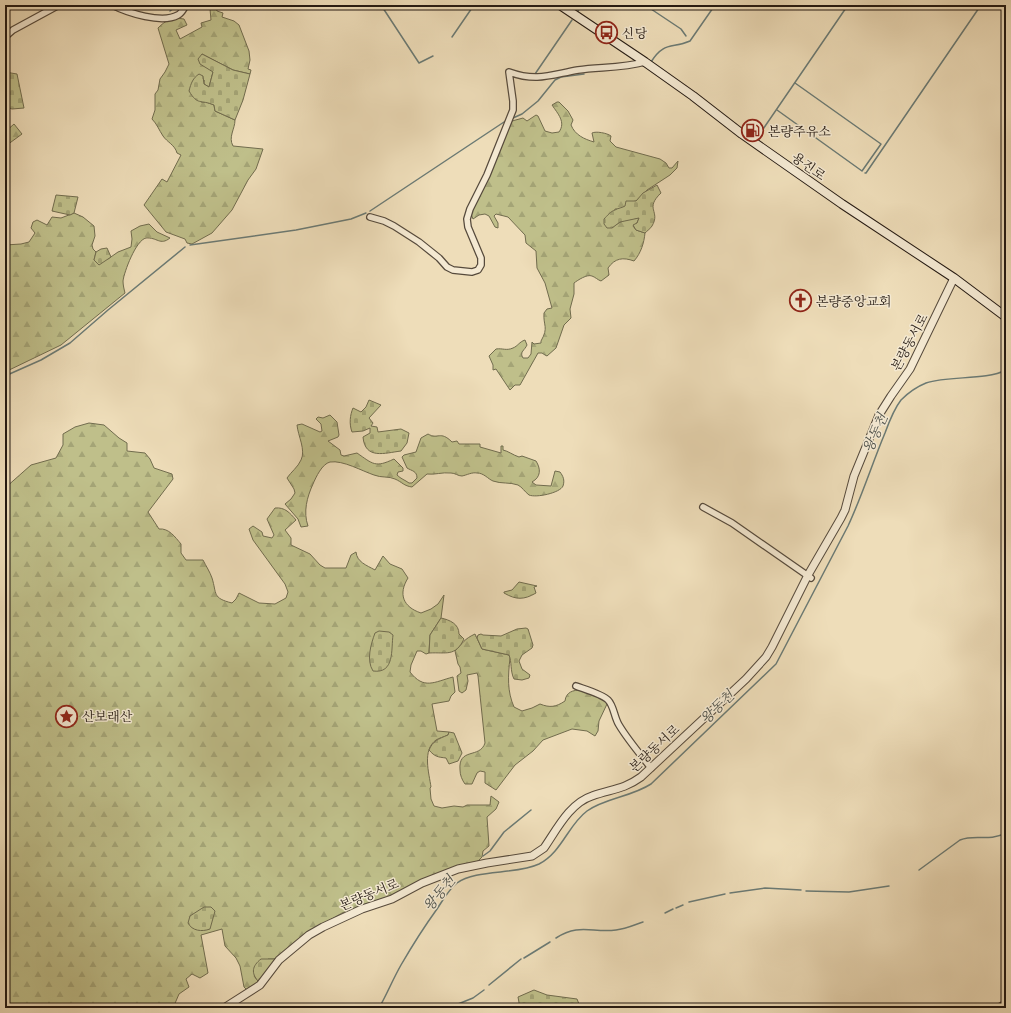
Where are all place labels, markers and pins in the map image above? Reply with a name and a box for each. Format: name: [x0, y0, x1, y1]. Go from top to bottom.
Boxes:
bus stop icon: 신당: [593, 20, 619, 46]
place label: 신당: [622, 25, 648, 41]
fuel station icon: 본량주유소: [740, 118, 766, 144]
place label: 본량주유소: [768, 123, 831, 139]
church icon: 본량중앙교회: [787, 288, 813, 314]
place label: 본량중앙교회: [816, 293, 891, 309]
place icon: 산보래산: [54, 703, 80, 729]
place label: 산보래산: [82, 708, 133, 724]

